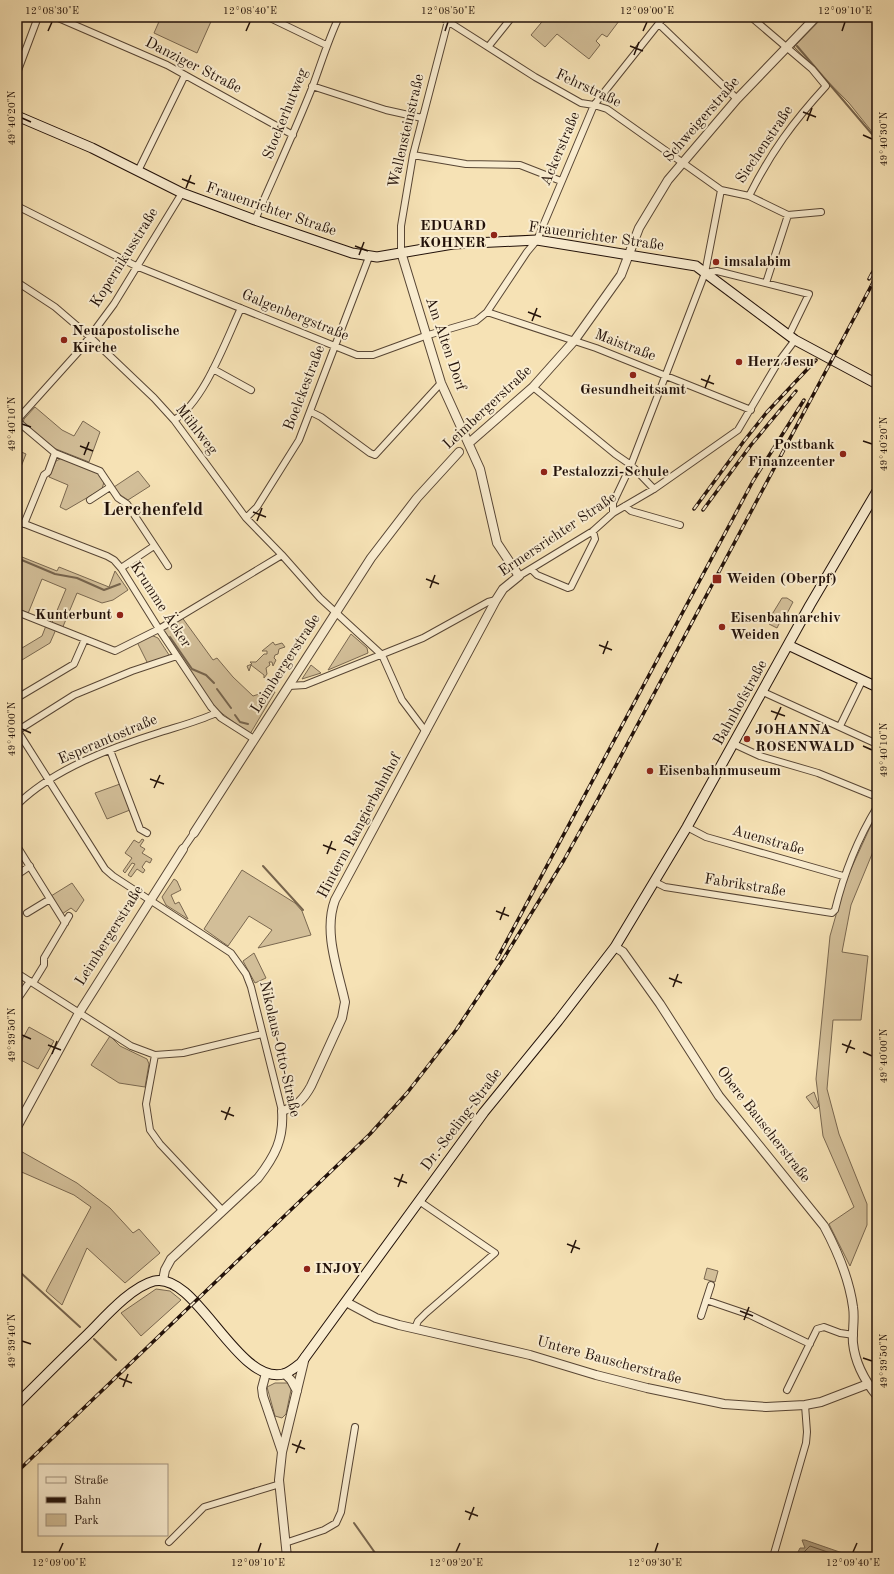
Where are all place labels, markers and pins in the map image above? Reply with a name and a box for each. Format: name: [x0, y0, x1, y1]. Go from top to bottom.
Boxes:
place label: EDUARD KOHNER: [419, 219, 486, 251]
marker: EDUARD KOHNER: [489, 230, 499, 240]
place label: imsalabim: [724, 255, 791, 270]
marker: imsalabim: [711, 257, 721, 267]
place label: Neuapostolische Kirche: [72, 324, 180, 356]
marker: Neuapostolische Kirche: [59, 335, 69, 345]
place label: Herz Jesu: [747, 355, 814, 370]
marker: Herz Jesu: [734, 357, 744, 367]
marker: Gesundheitsamt: [628, 370, 638, 380]
place label: Gesundheitsamt: [580, 383, 686, 398]
place label: Postbank Finanzcenter: [748, 438, 836, 470]
marker: Postbank Finanzcenter: [838, 449, 848, 459]
place label: Pestalozzi-Schule: [552, 465, 669, 480]
marker: Pestalozzi-Schule: [539, 467, 549, 477]
place label: Weiden (Oberpf): [726, 572, 837, 587]
marker: Weiden (Oberpf): [711, 573, 723, 585]
place label: Kunterbunt: [35, 608, 113, 623]
marker: Kunterbunt: [115, 610, 125, 620]
place label: Eisenbahnarchiv Weiden: [730, 611, 841, 643]
marker: Eisenbahnarchiv Weiden: [717, 622, 727, 632]
place label: JOHANNA ROSENWALD: [755, 723, 855, 755]
marker: JOHANNA ROSENWALD: [742, 734, 752, 744]
place label: Eisenbahnmuseum: [658, 764, 781, 779]
marker: Eisenbahnmuseum: [645, 766, 655, 776]
place label: INJOY: [315, 1262, 362, 1277]
marker: INJOY: [302, 1264, 312, 1274]

